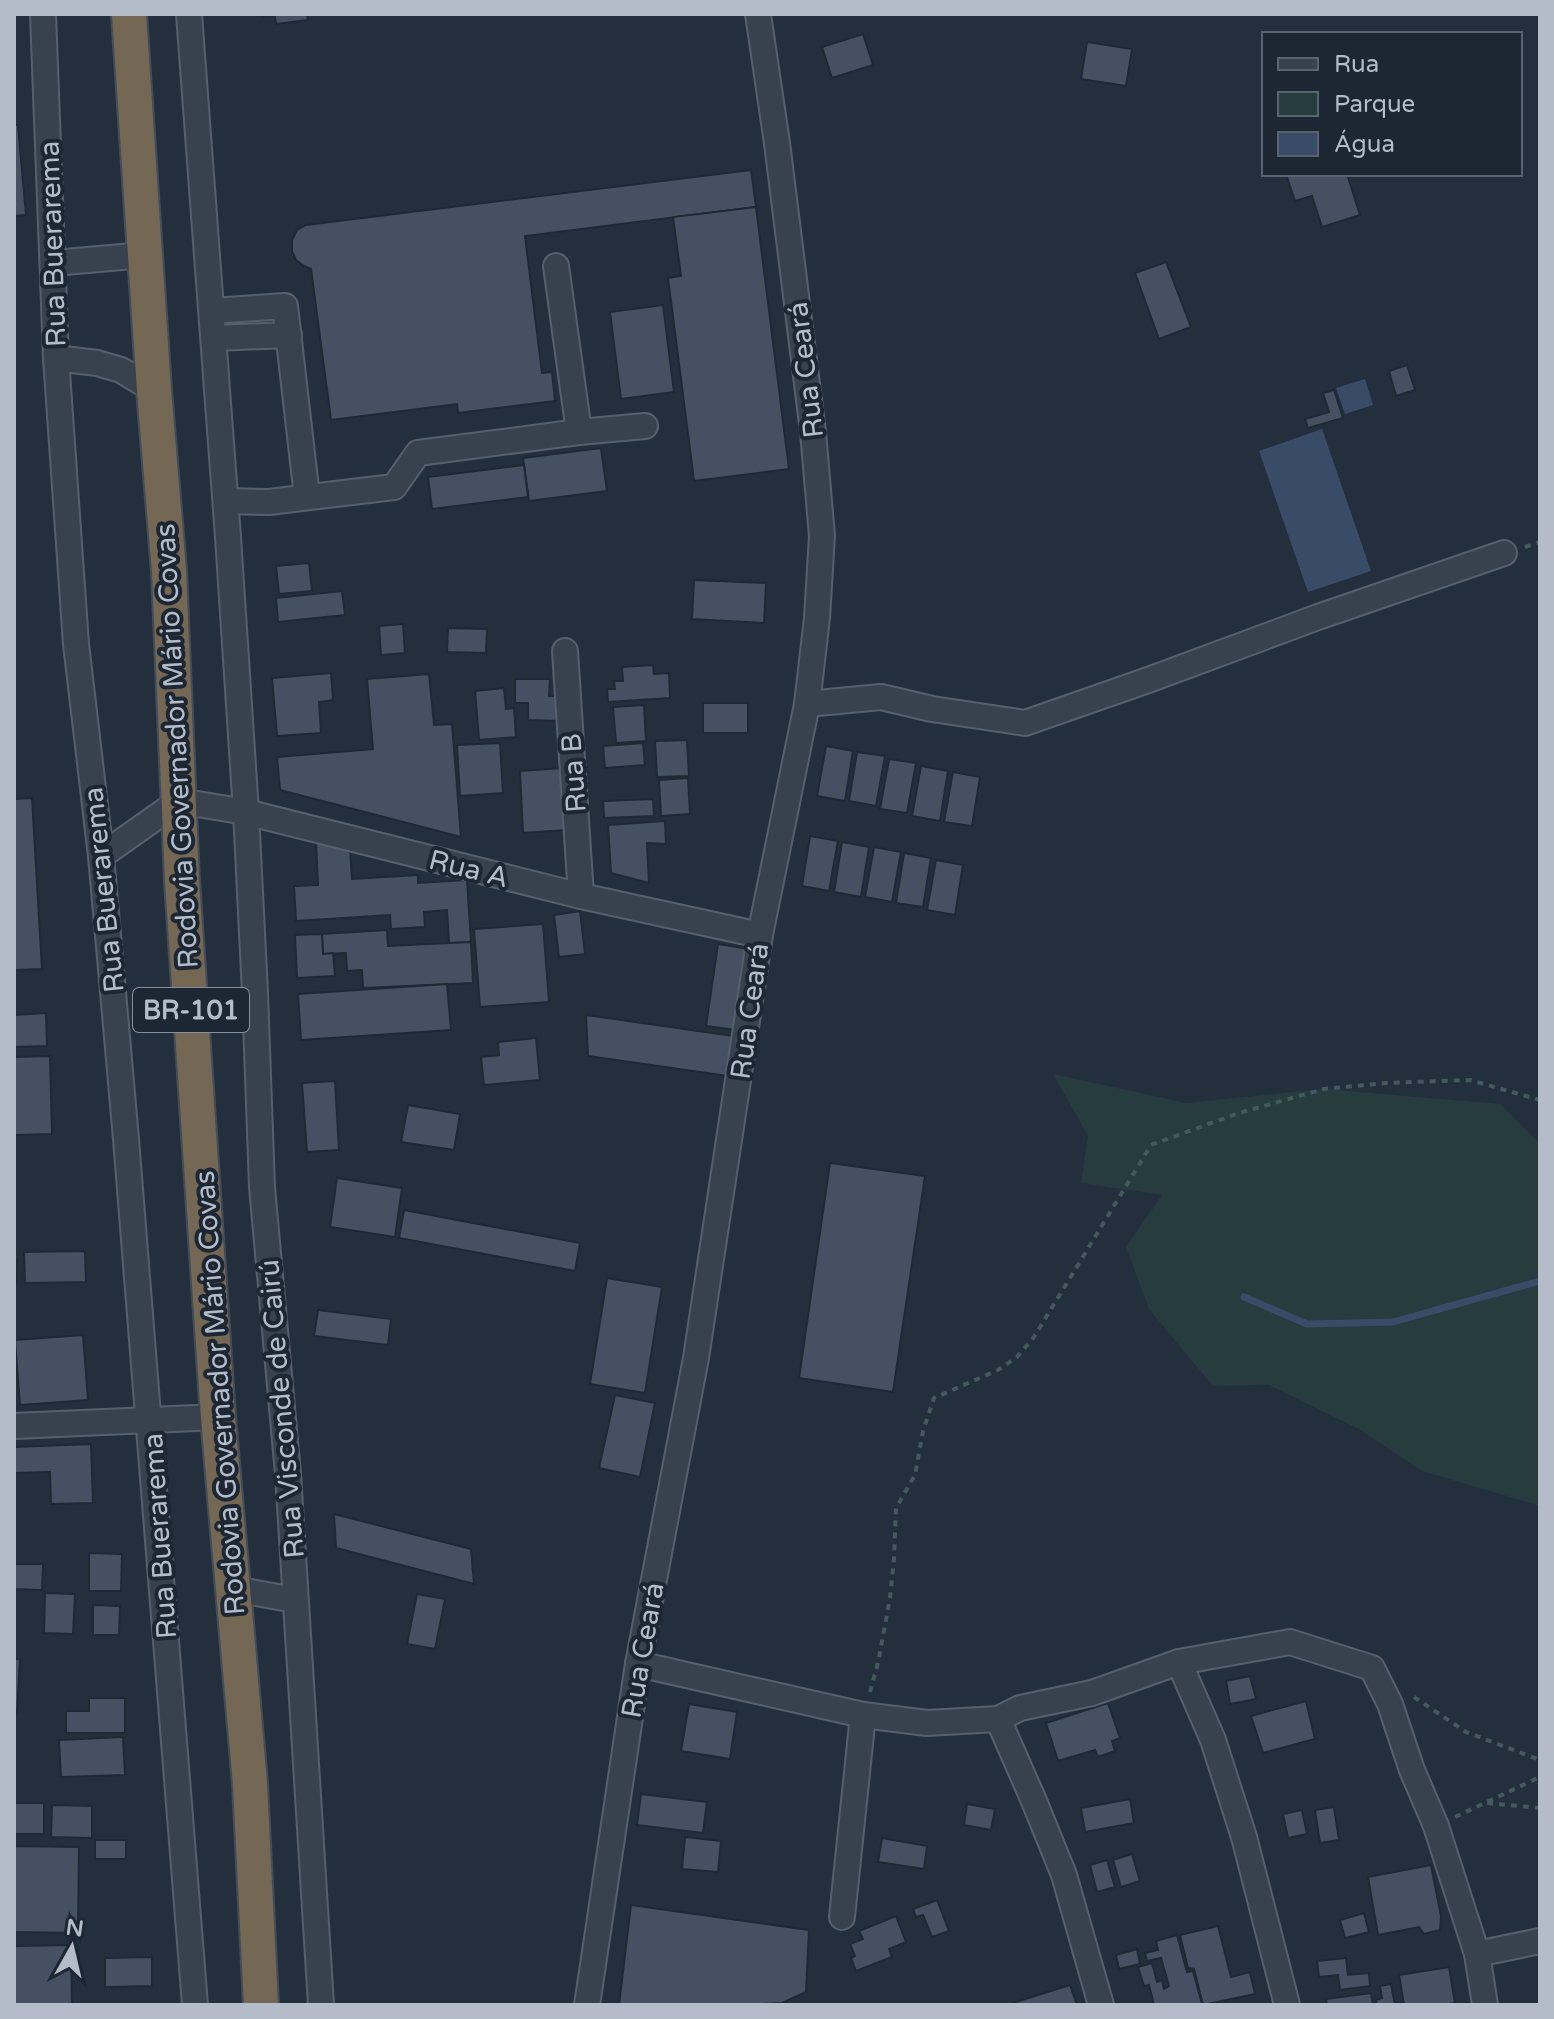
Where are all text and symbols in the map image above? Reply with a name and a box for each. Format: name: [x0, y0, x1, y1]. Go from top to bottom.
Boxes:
legend: [1262, 32, 1522, 176]
text: Rua: [1334, 50, 1379, 79]
text: Parque: [1334, 90, 1415, 119]
text: Água: [1334, 129, 1395, 159]
street label: Rua Buerarema: [32, 140, 74, 348]
street label: Rua Ceará: [781, 300, 831, 440]
street label: Rodovia Governador Mário Covas: [148, 523, 206, 969]
street label: Rua B: [554, 732, 594, 814]
street label: Rua Buerarema: [76, 786, 132, 994]
street label: Rua A: [425, 843, 512, 895]
street label: Rua Ceará: [724, 941, 776, 1081]
road number: BR-101: [133, 988, 249, 1032]
street label: Rodovia Governador Mário Covas: [188, 1170, 252, 1616]
street label: Rua Visconde de Cairú: [252, 1258, 312, 1560]
street label: Rua Buerarema: [136, 1432, 184, 1640]
street label: Rua Ceará: [614, 1580, 672, 1721]
north arrow: [32, 1907, 112, 1987]
text: N: [64, 1914, 85, 1942]

